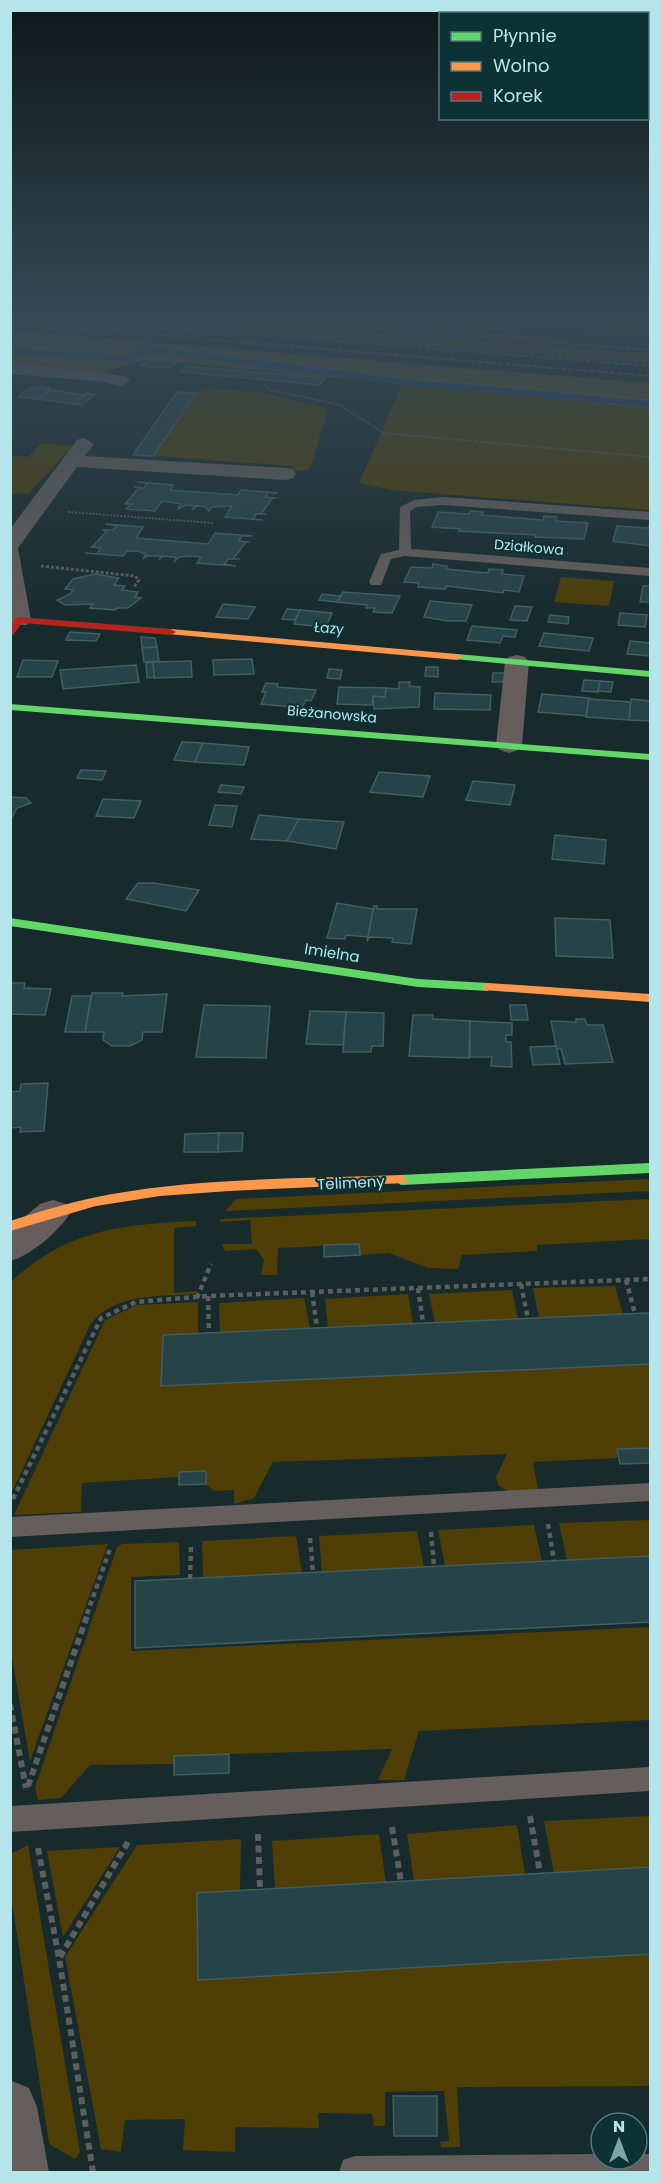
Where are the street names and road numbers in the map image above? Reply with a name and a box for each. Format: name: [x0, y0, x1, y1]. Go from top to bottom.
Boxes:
street label: Działkowa: [493, 534, 565, 560]
street label: Łazy: [313, 617, 345, 639]
street label: Bieżanowska: [286, 700, 378, 728]
street label: Imielna: [303, 938, 361, 967]
street label: Telimeny: [317, 1170, 386, 1195]

